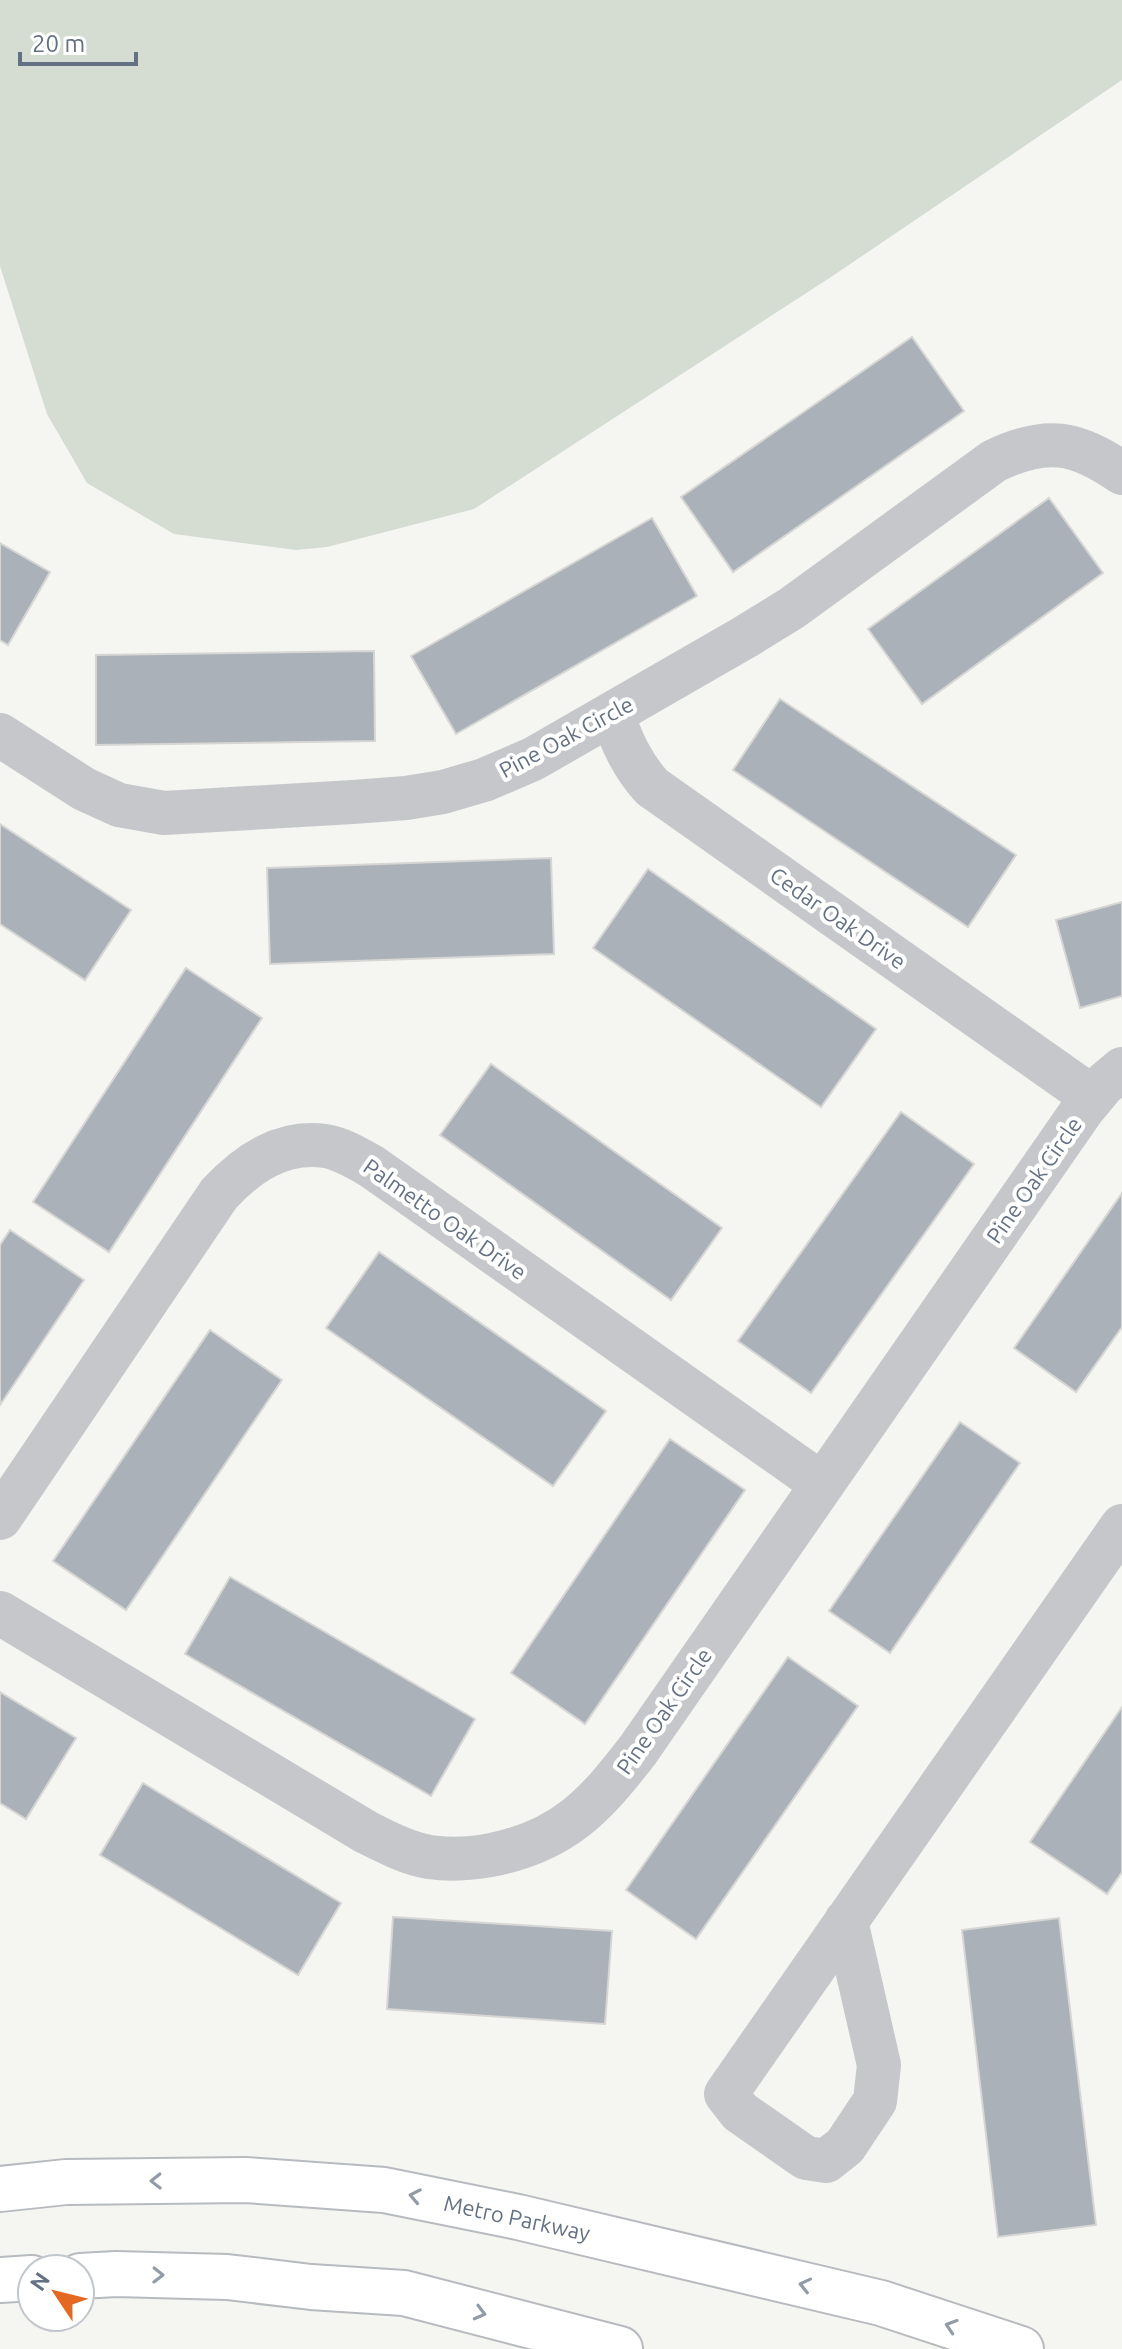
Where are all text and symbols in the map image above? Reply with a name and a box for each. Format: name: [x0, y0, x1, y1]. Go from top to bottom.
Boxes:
scale bar: [20, 16, 136, 66]
text: 20 m: [32, 30, 85, 57]
street label: Pine Oak Circle: [495, 691, 637, 782]
street label: Cedar Oak Drive: [766, 862, 911, 974]
street label: Pine Oak Circle: [981, 1112, 1086, 1248]
street label: Palmetto Oak Drive: [359, 1153, 531, 1284]
street label: Pine Oak Circle: [611, 1643, 716, 1779]
one-way arrow: [149, 2172, 162, 2189]
one-way arrow: [409, 2188, 422, 2205]
street label: Metro Parkway: [442, 2190, 593, 2245]
north arrow: [16, 2253, 96, 2333]
one-way arrow: [152, 2266, 165, 2284]
text: N: [24, 2267, 54, 2295]
one-way arrow: [798, 2278, 812, 2295]
one-way arrow: [473, 2303, 486, 2320]
one-way arrow: [945, 2320, 959, 2336]

